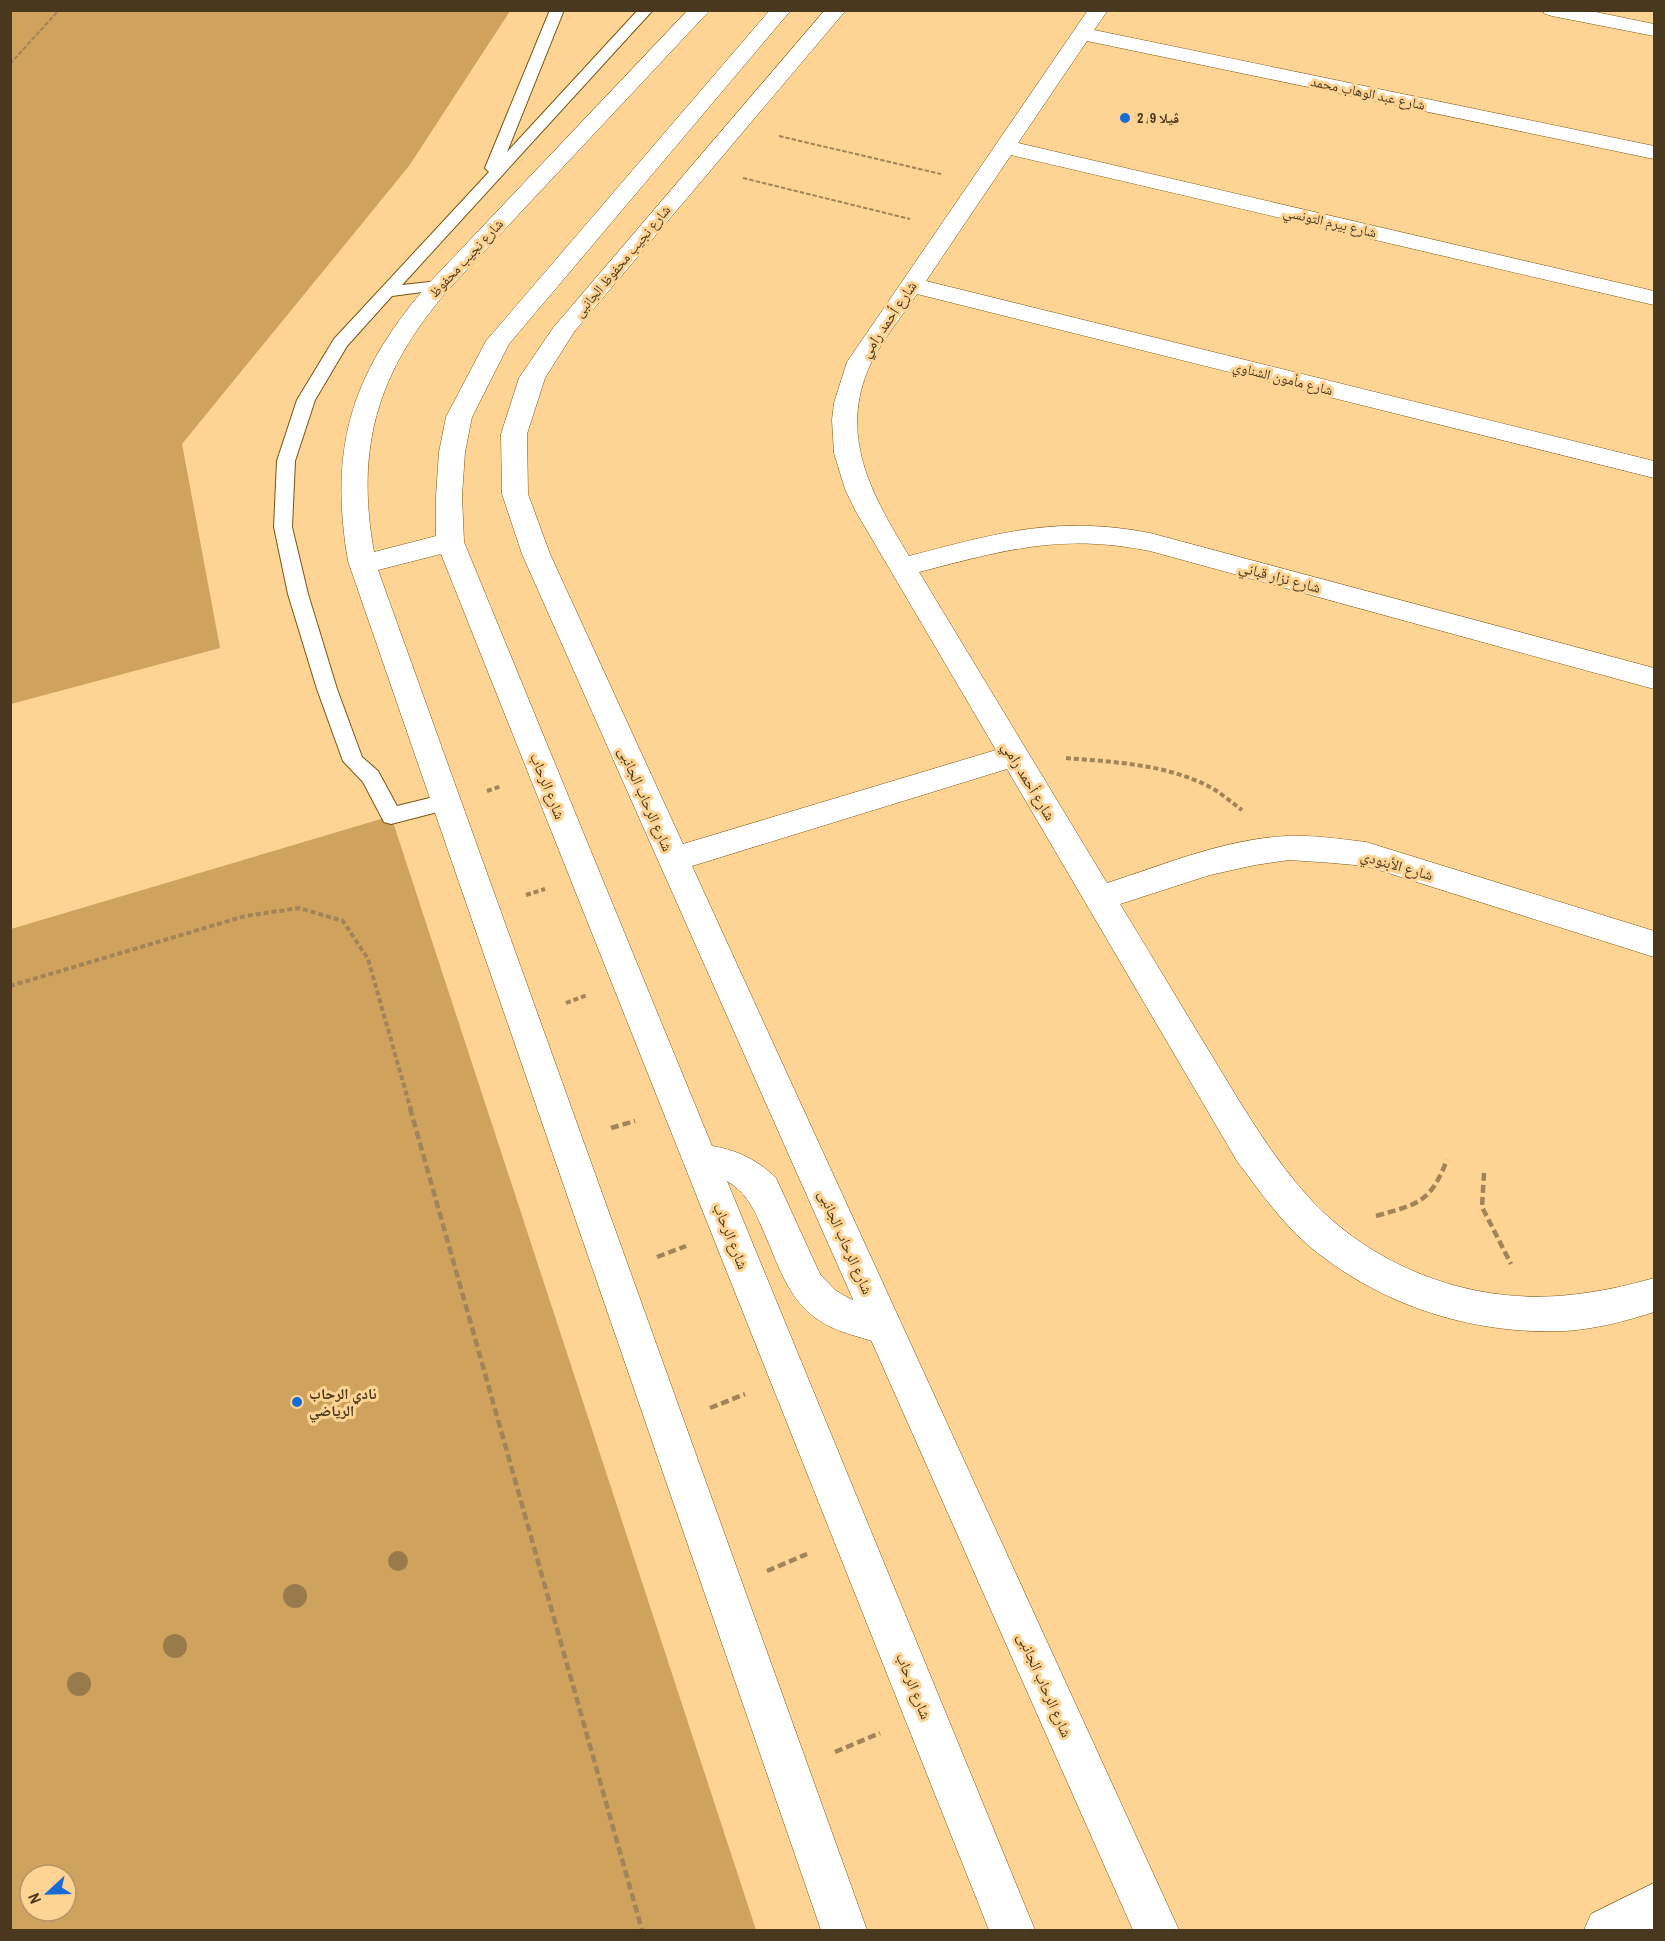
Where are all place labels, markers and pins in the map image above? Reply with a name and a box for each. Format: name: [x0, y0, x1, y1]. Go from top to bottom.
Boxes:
place label: ڤيلا 9/ 2: [1137, 109, 1179, 127]
marker: ڤيلا 9/ 2: [1118, 111, 1132, 125]
place label: نادي الرحاب الرياضي: [309, 1383, 377, 1422]
marker: نادي الرحاب الرياضي: [290, 1395, 304, 1409]

